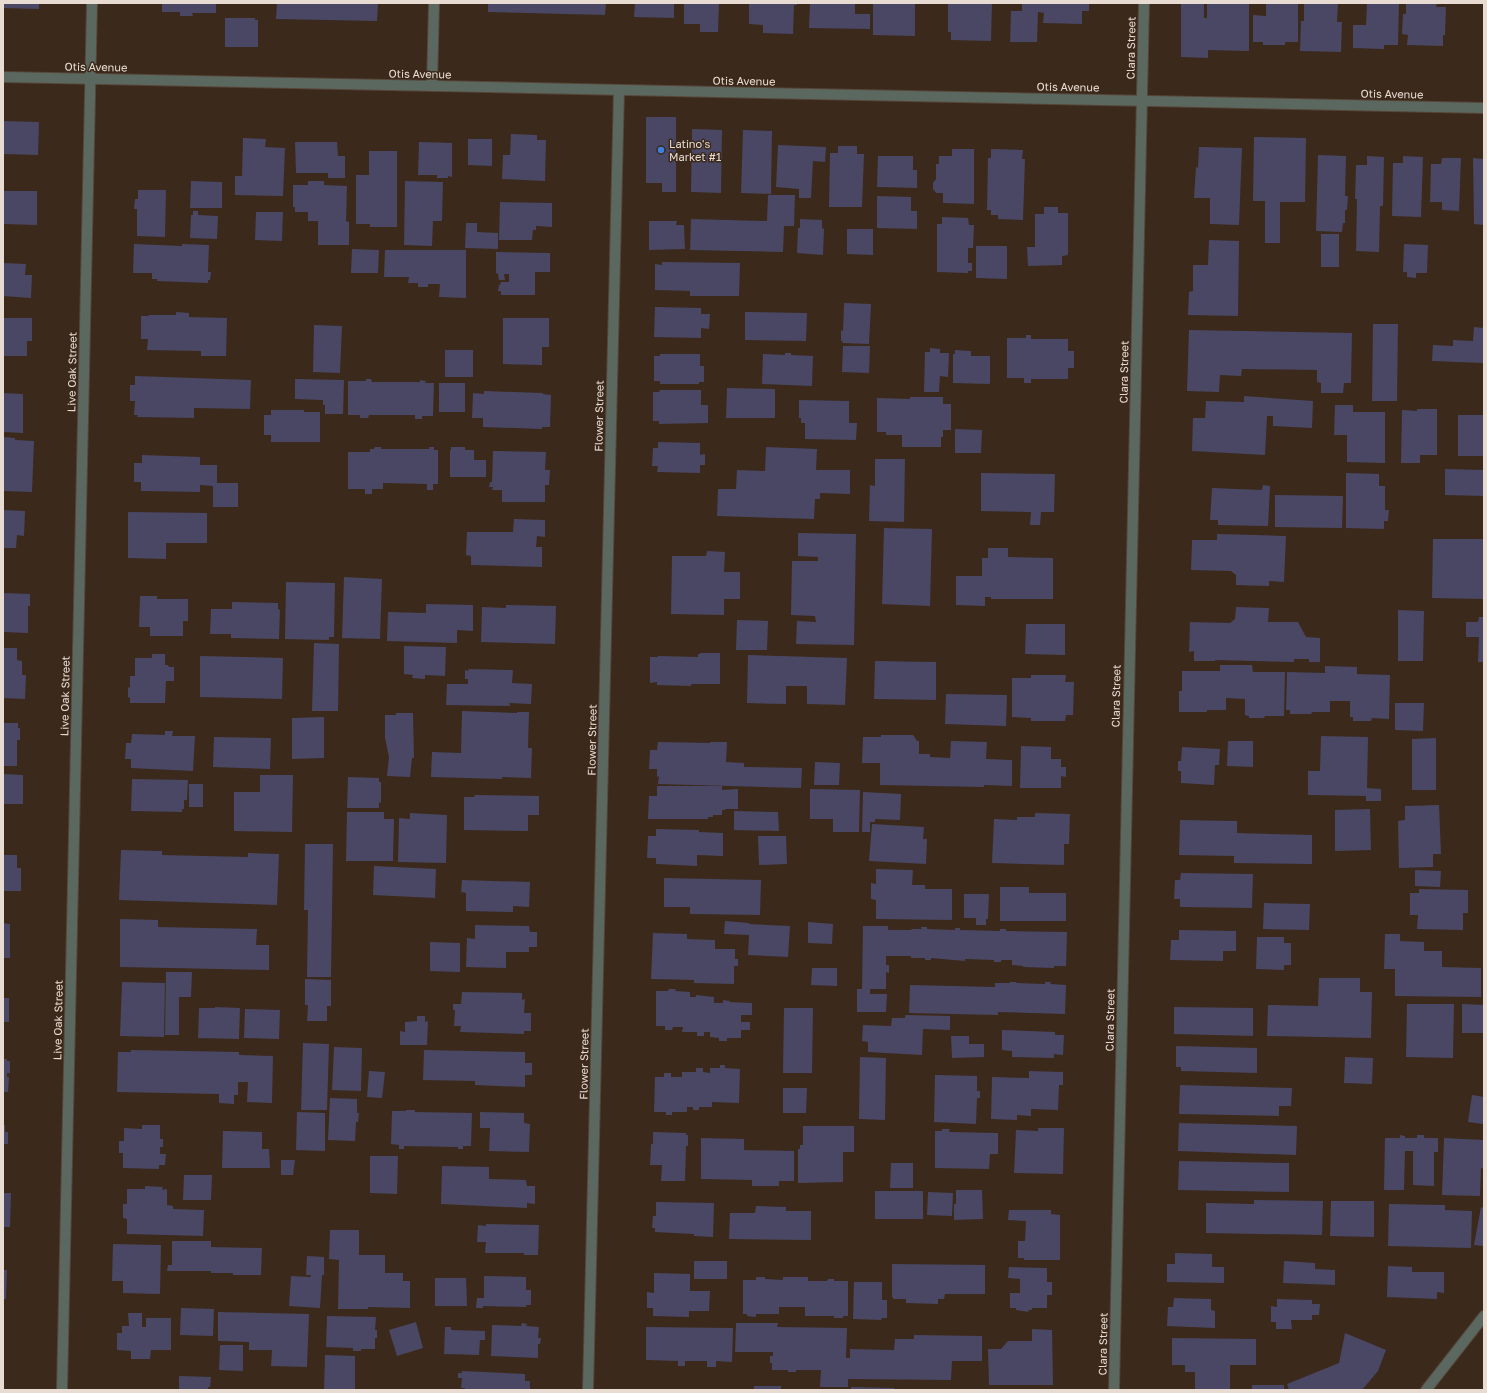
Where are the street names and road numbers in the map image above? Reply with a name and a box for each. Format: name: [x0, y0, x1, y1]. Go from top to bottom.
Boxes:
street label: Clara Street: [1123, 16, 1138, 80]
street label: Otis Avenue: [64, 59, 128, 74]
street label: Otis Avenue: [388, 66, 452, 81]
street label: Otis Avenue: [712, 73, 776, 88]
street label: Otis Avenue: [1036, 79, 1100, 94]
street label: Otis Avenue: [1360, 86, 1424, 101]
street label: Live Oak Street: [64, 332, 79, 412]
street label: Clara Street: [1116, 340, 1131, 404]
street label: Flower Street: [591, 380, 606, 452]
street label: Live Oak Street: [57, 656, 72, 736]
street label: Clara Street: [1108, 664, 1123, 728]
street label: Flower Street: [584, 704, 599, 776]
street label: Live Oak Street: [50, 980, 65, 1060]
street label: Clara Street: [1102, 988, 1117, 1052]
street label: Flower Street: [576, 1028, 591, 1100]
street label: Clara Street: [1095, 1312, 1110, 1376]

